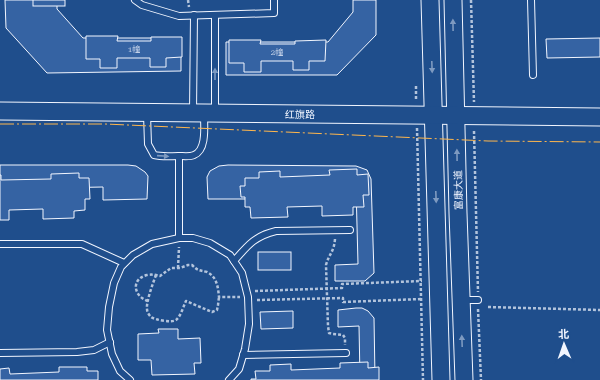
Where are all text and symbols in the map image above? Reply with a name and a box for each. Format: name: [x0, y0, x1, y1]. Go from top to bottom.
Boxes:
one-way arrow: [450, 19, 457, 31]
house number: 1幢: [128, 44, 140, 54]
house number: 2幢: [271, 47, 283, 57]
one-way arrow: [429, 61, 435, 74]
one-way arrow: [212, 67, 218, 80]
street label: 红旗路: [285, 109, 315, 120]
one-way arrow: [454, 148, 460, 161]
one-way arrow: [157, 152, 169, 159]
street label: 富康大道: [453, 170, 464, 210]
one-way arrow: [432, 191, 439, 203]
north arrow: [544, 324, 584, 364]
text: 北: [558, 328, 569, 341]
one-way arrow: [459, 335, 466, 347]

